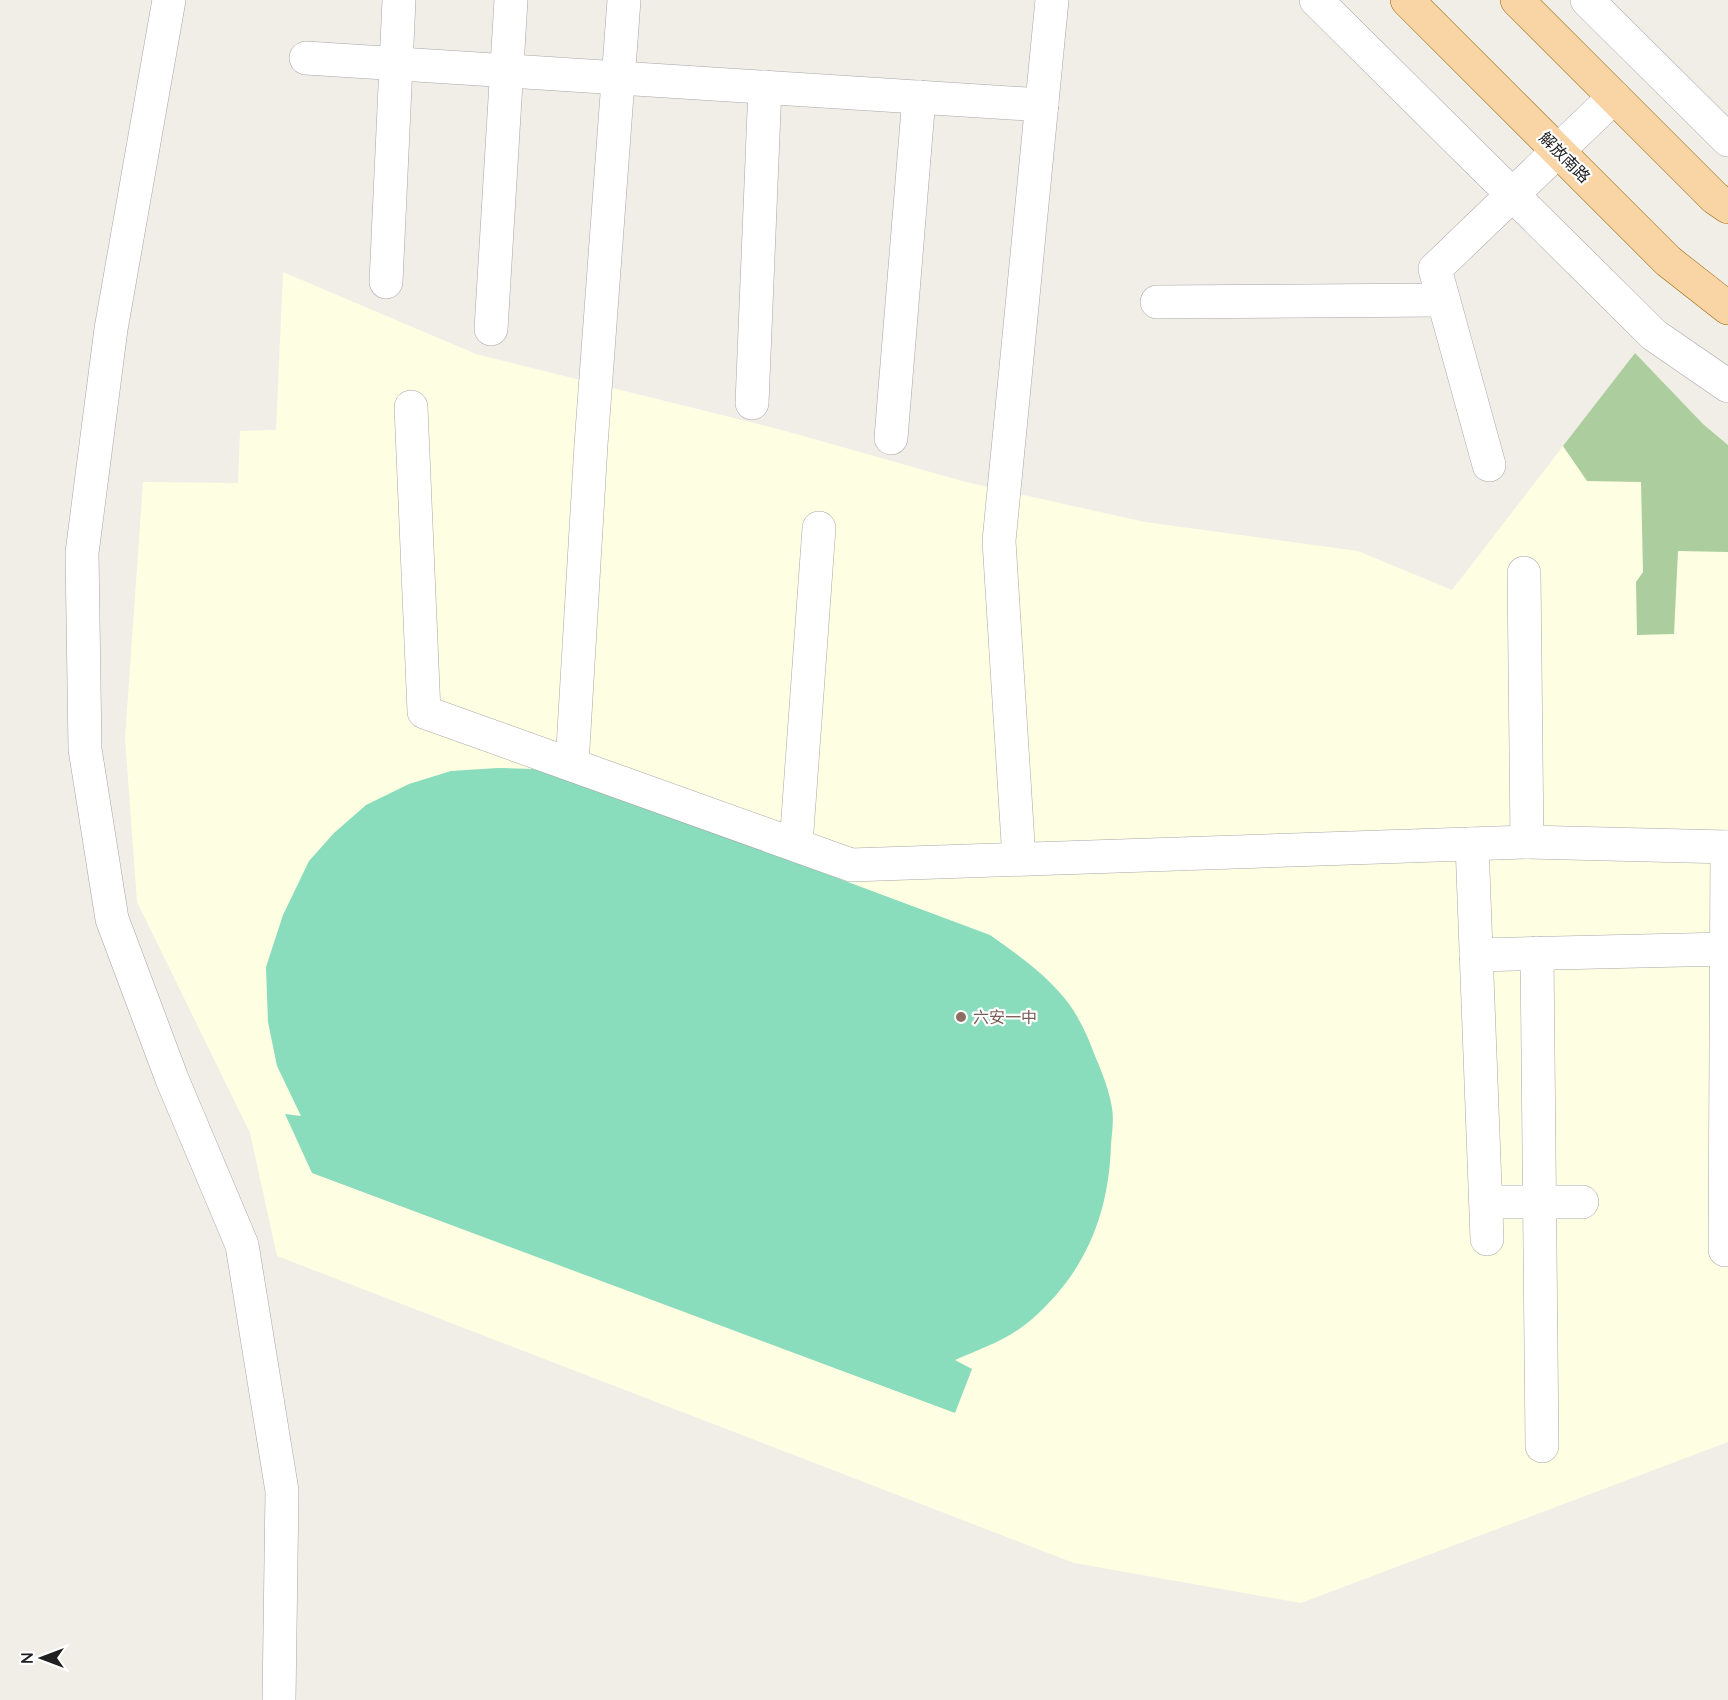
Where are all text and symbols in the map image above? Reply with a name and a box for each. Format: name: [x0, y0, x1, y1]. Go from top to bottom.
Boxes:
street label: 解放南路: [1535, 127, 1595, 187]
place label: 六安一中: [973, 1007, 1037, 1027]
marker: 六安一中: [954, 1010, 968, 1024]
north arrow: [12, 1628, 72, 1688]
text: N: [17, 1652, 37, 1664]

